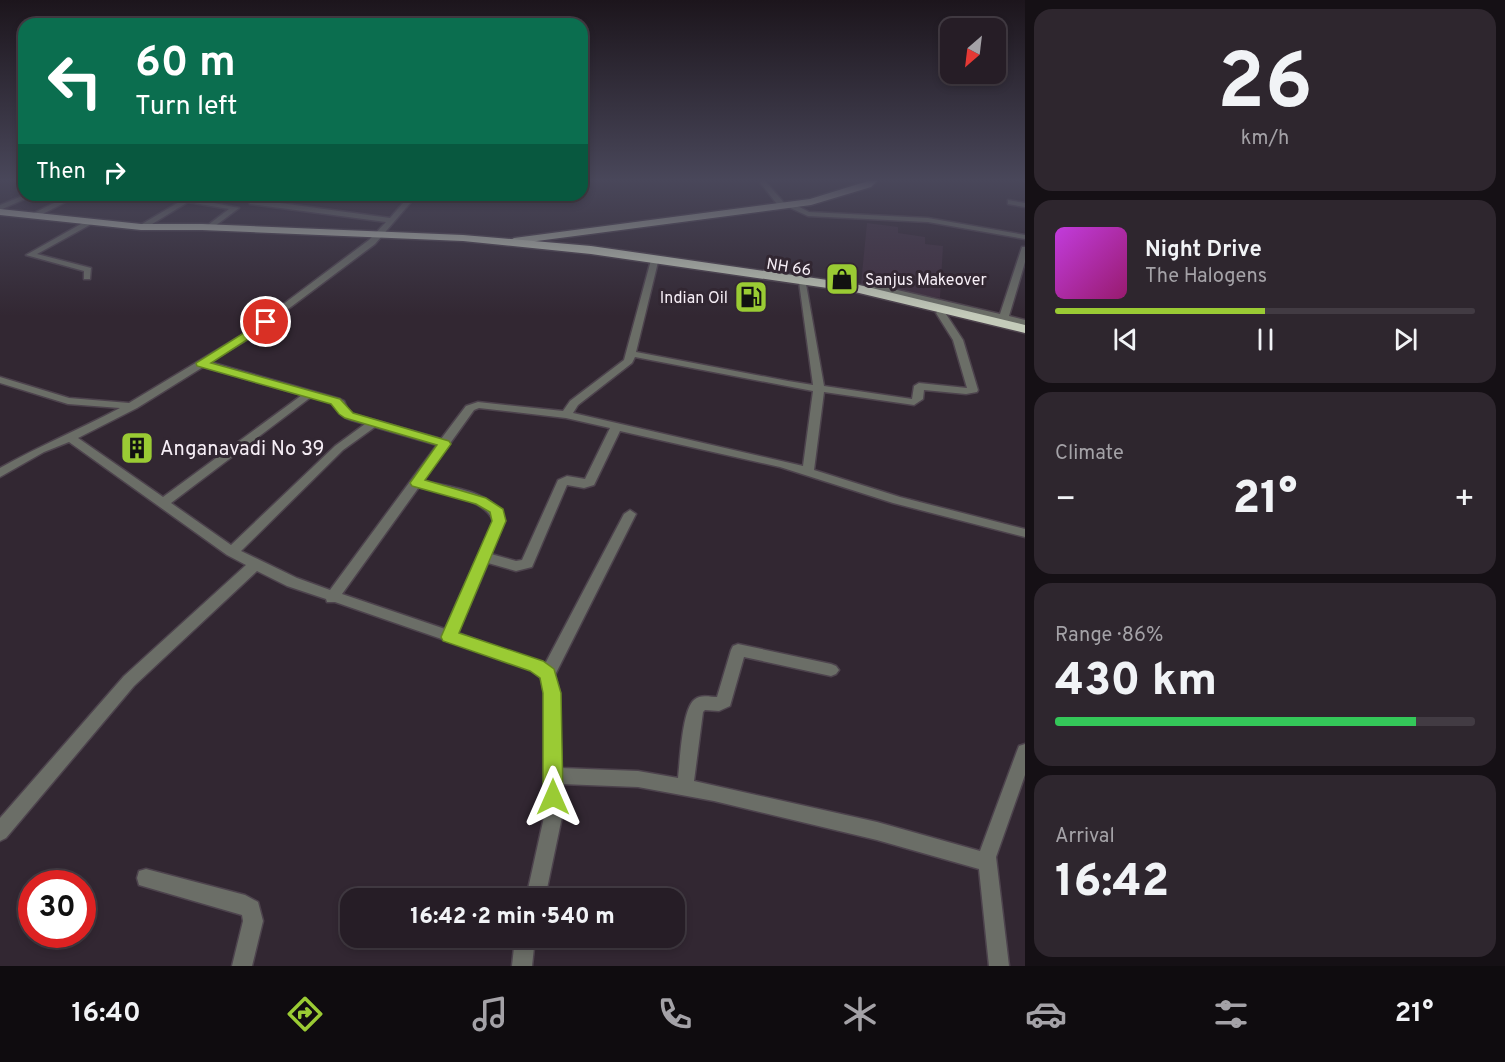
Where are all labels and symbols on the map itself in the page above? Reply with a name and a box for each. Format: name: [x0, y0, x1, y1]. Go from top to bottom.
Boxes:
north arrow: [940, 18, 1006, 84]
street label: NH 66: [765, 255, 813, 281]
shop icon: Sanjus Makeover: [824, 261, 860, 297]
place label: Sanjus Makeover: [865, 271, 987, 291]
fuel station icon: Indian Oil: [733, 279, 769, 315]
place label: Indian Oil: [660, 289, 728, 309]
pin: [240, 296, 291, 347]
building icon: Anganavadi No 39: [119, 430, 155, 466]
place label: Anganavadi No 39: [160, 437, 324, 463]
position arrow: [521, 765, 585, 829]
speed limit sign: 30: [18, 870, 96, 948]

